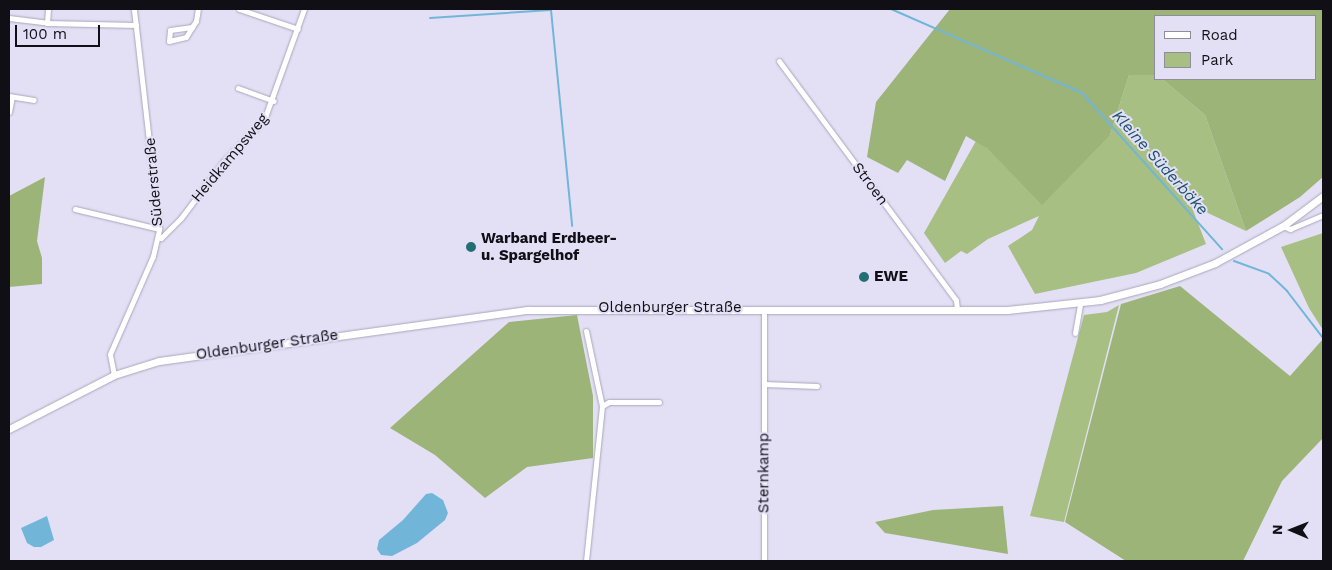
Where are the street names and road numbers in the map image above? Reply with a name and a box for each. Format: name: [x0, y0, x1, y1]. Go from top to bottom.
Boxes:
street label: Heidkampsweg: [188, 110, 272, 206]
street label: Süderstraße: [141, 137, 167, 227]
street label: Stroen: [848, 159, 892, 209]
street label: Oldenburger Straße: [598, 299, 742, 317]
street label: Oldenburger Straße: [195, 326, 339, 364]
street label: Sternkamp: [755, 433, 773, 513]

